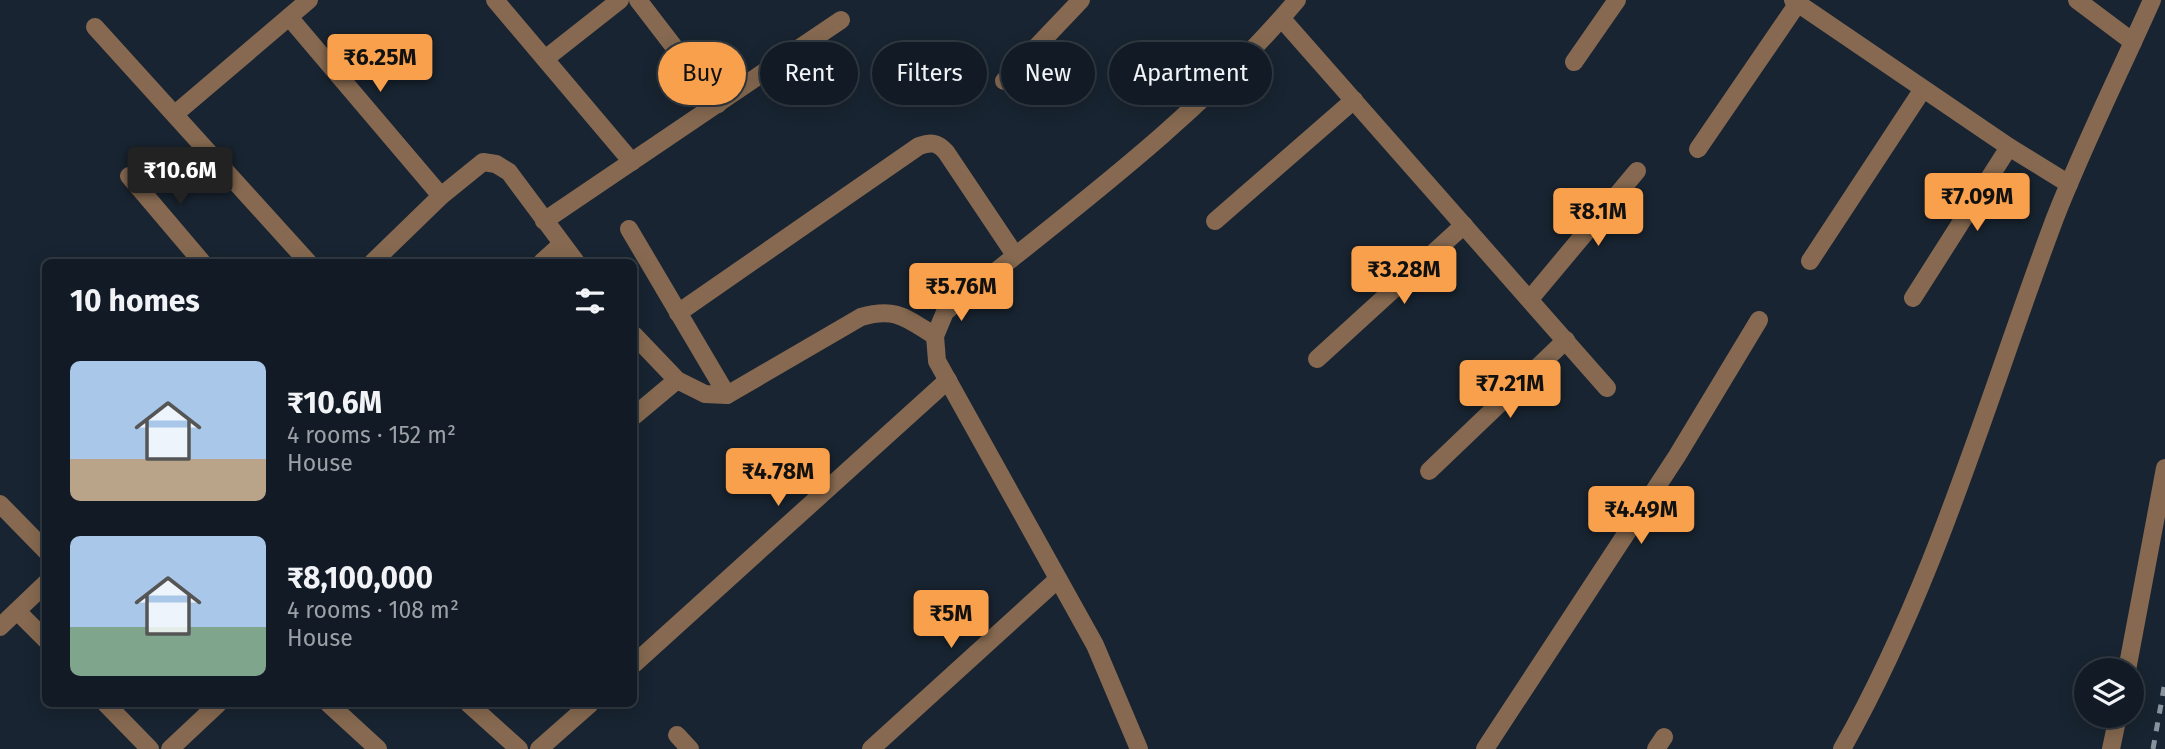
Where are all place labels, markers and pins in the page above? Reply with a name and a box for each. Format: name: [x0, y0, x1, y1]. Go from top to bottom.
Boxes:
pin: ₹6.25M: [323, 34, 437, 94]
pin: ₹10.6M: [123, 148, 237, 207]
pin: ₹7.09M: [1920, 174, 2034, 233]
pin: ₹8.1M: [1549, 188, 1647, 248]
pin: ₹3.28M: [1347, 246, 1461, 306]
pin: ₹5.76M: [904, 264, 1018, 323]
pin: ₹7.21M: [1453, 360, 1567, 420]
pin: ₹4.78M: [721, 448, 835, 508]
pin: ₹4.49M: [1584, 486, 1698, 546]
pin: ₹5M: [917, 590, 985, 650]

